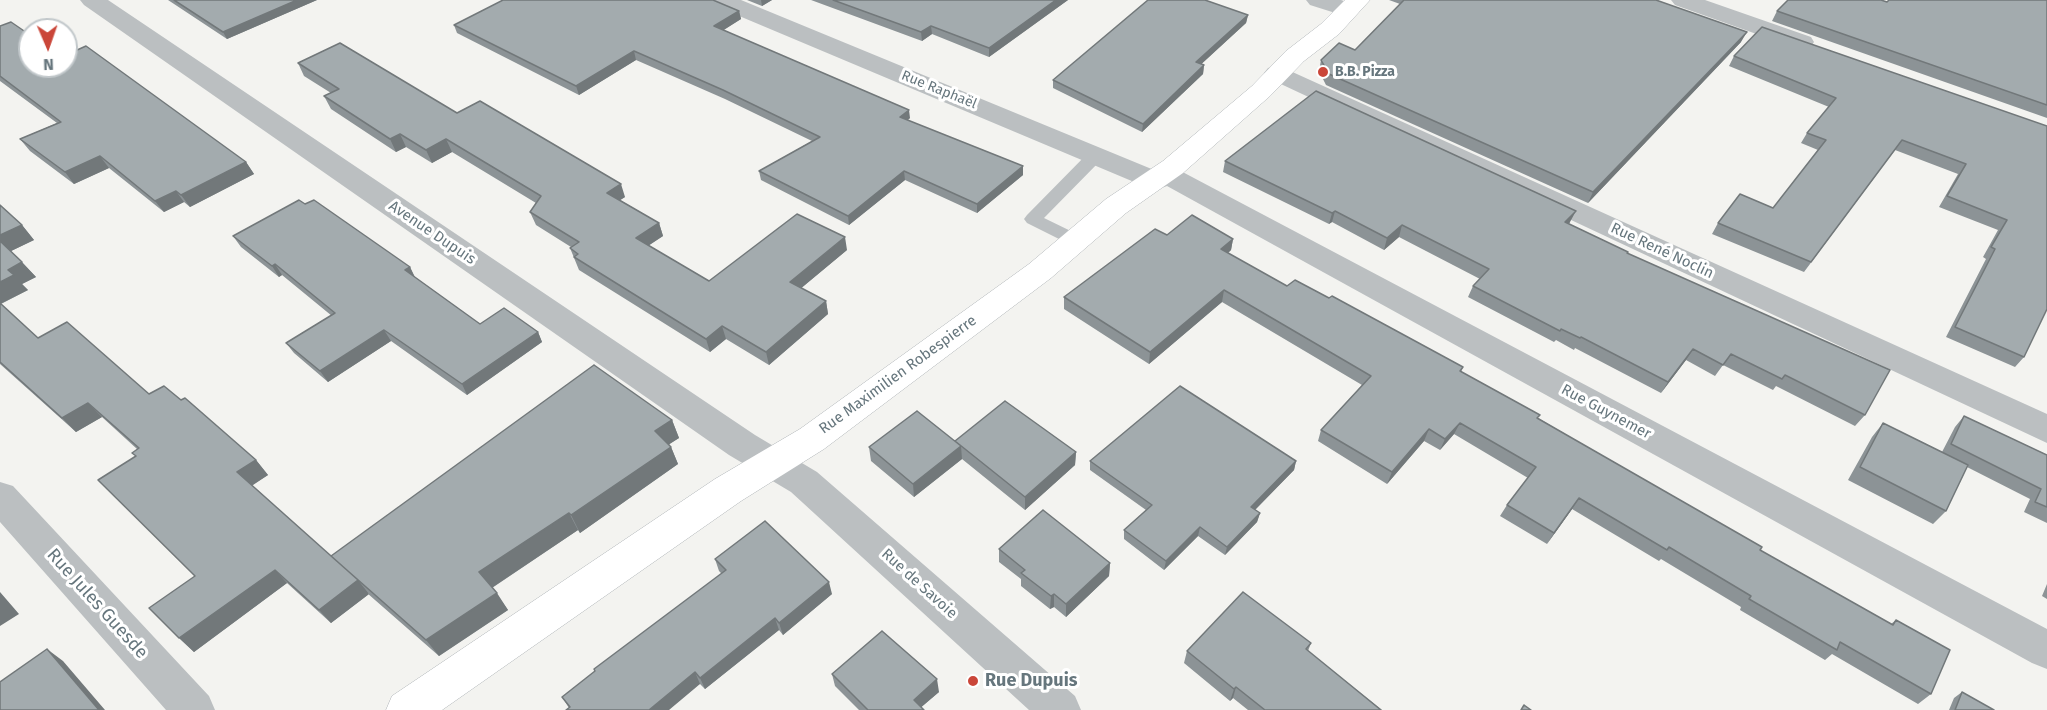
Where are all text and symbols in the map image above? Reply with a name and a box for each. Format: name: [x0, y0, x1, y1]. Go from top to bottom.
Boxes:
north arrow: [18, 18, 78, 78]
text: N: [43, 55, 54, 74]
place label: B.B. Pizza: [1335, 64, 1395, 80]
marker: B.B. Pizza: [1316, 65, 1330, 79]
street label: Rue Raphaël: [899, 67, 979, 113]
street label: Avenue Dupuis: [385, 197, 479, 269]
street label: Rue René Noclin: [1608, 219, 1716, 283]
street label: Rue Maximilien Robespierre: [816, 312, 980, 438]
street label: Rue Guynemer: [1558, 381, 1654, 443]
street label: Rue Jules Guesde: [42, 544, 152, 664]
street label: Rue de Savoie: [877, 545, 961, 623]
place label: Rue Dupuis: [985, 670, 1077, 692]
marker: Rue Dupuis: [966, 674, 980, 688]

